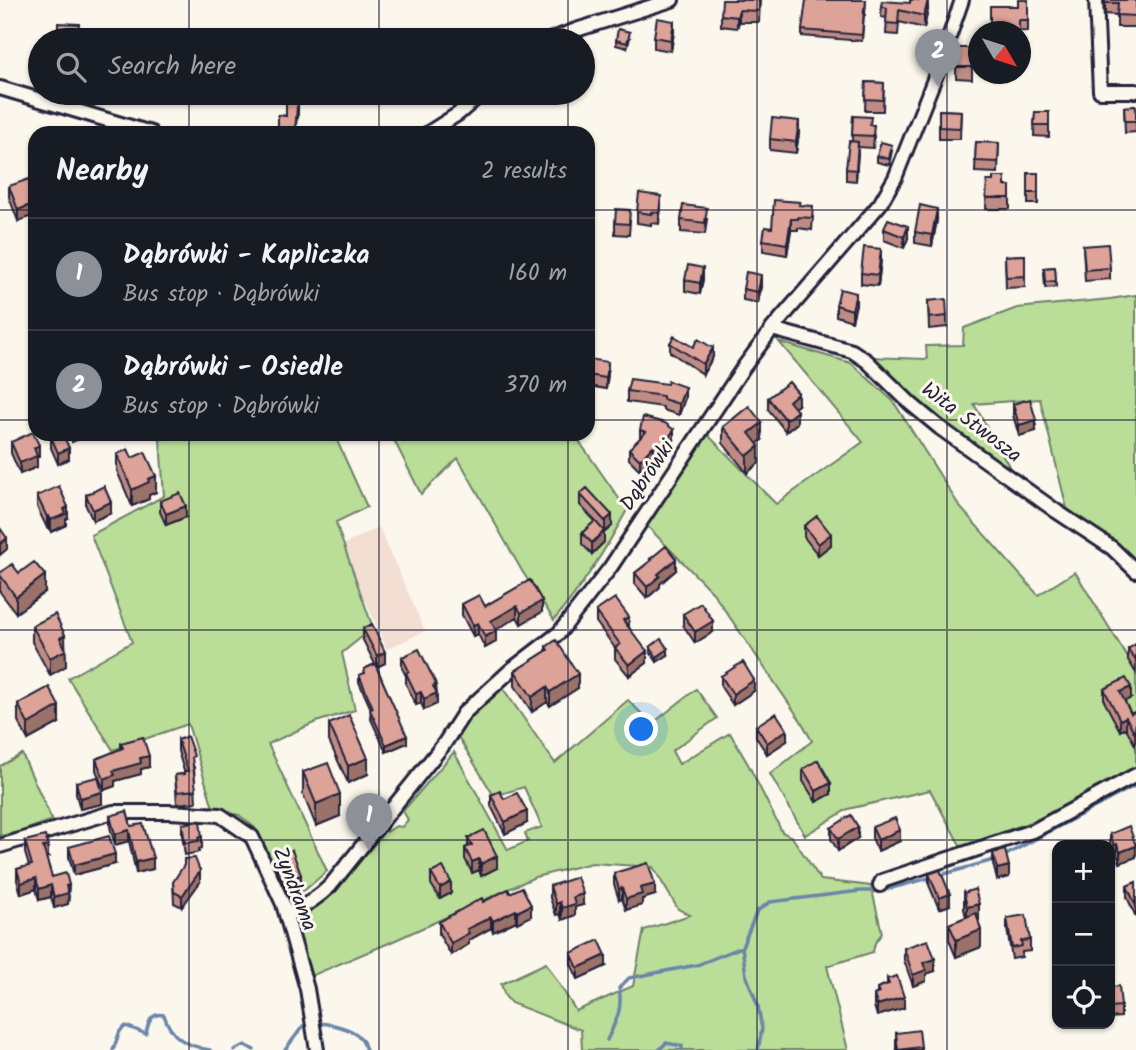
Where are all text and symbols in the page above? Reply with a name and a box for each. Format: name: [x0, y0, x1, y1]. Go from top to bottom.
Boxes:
north arrow: [968, 21, 1031, 84]
search box: [28, 28, 595, 105]
pin: 2: [915, 29, 961, 87]
text: Search here: [108, 46, 236, 88]
icon: search: [52, 48, 90, 86]
text: Nearby: [56, 148, 148, 196]
text: 2 results: [481, 154, 567, 190]
text: Dąbrówki - Kapliczka: [123, 235, 369, 277]
text: 1: [76, 256, 82, 292]
text: 160 m: [508, 256, 567, 292]
text: Bus stop · Dąbrówki: [123, 277, 319, 313]
text: Dąbrówki - Osiedle: [123, 347, 343, 389]
text: 2: [72, 368, 86, 404]
text: 370 m: [504, 368, 567, 404]
street label: Wita Stwosza: [914, 374, 1028, 472]
text: Bus stop · Dąbrówki: [123, 389, 319, 425]
street label: Dąbrówki: [612, 433, 685, 518]
your location: [624, 712, 658, 746]
pin: 1: [346, 793, 392, 851]
map controls: [1052, 840, 1115, 1029]
button: +: [1052, 840, 1115, 903]
street label: Zyndrama: [263, 842, 325, 936]
button: −: [1052, 903, 1115, 966]
button: locate: [1052, 966, 1115, 1029]

